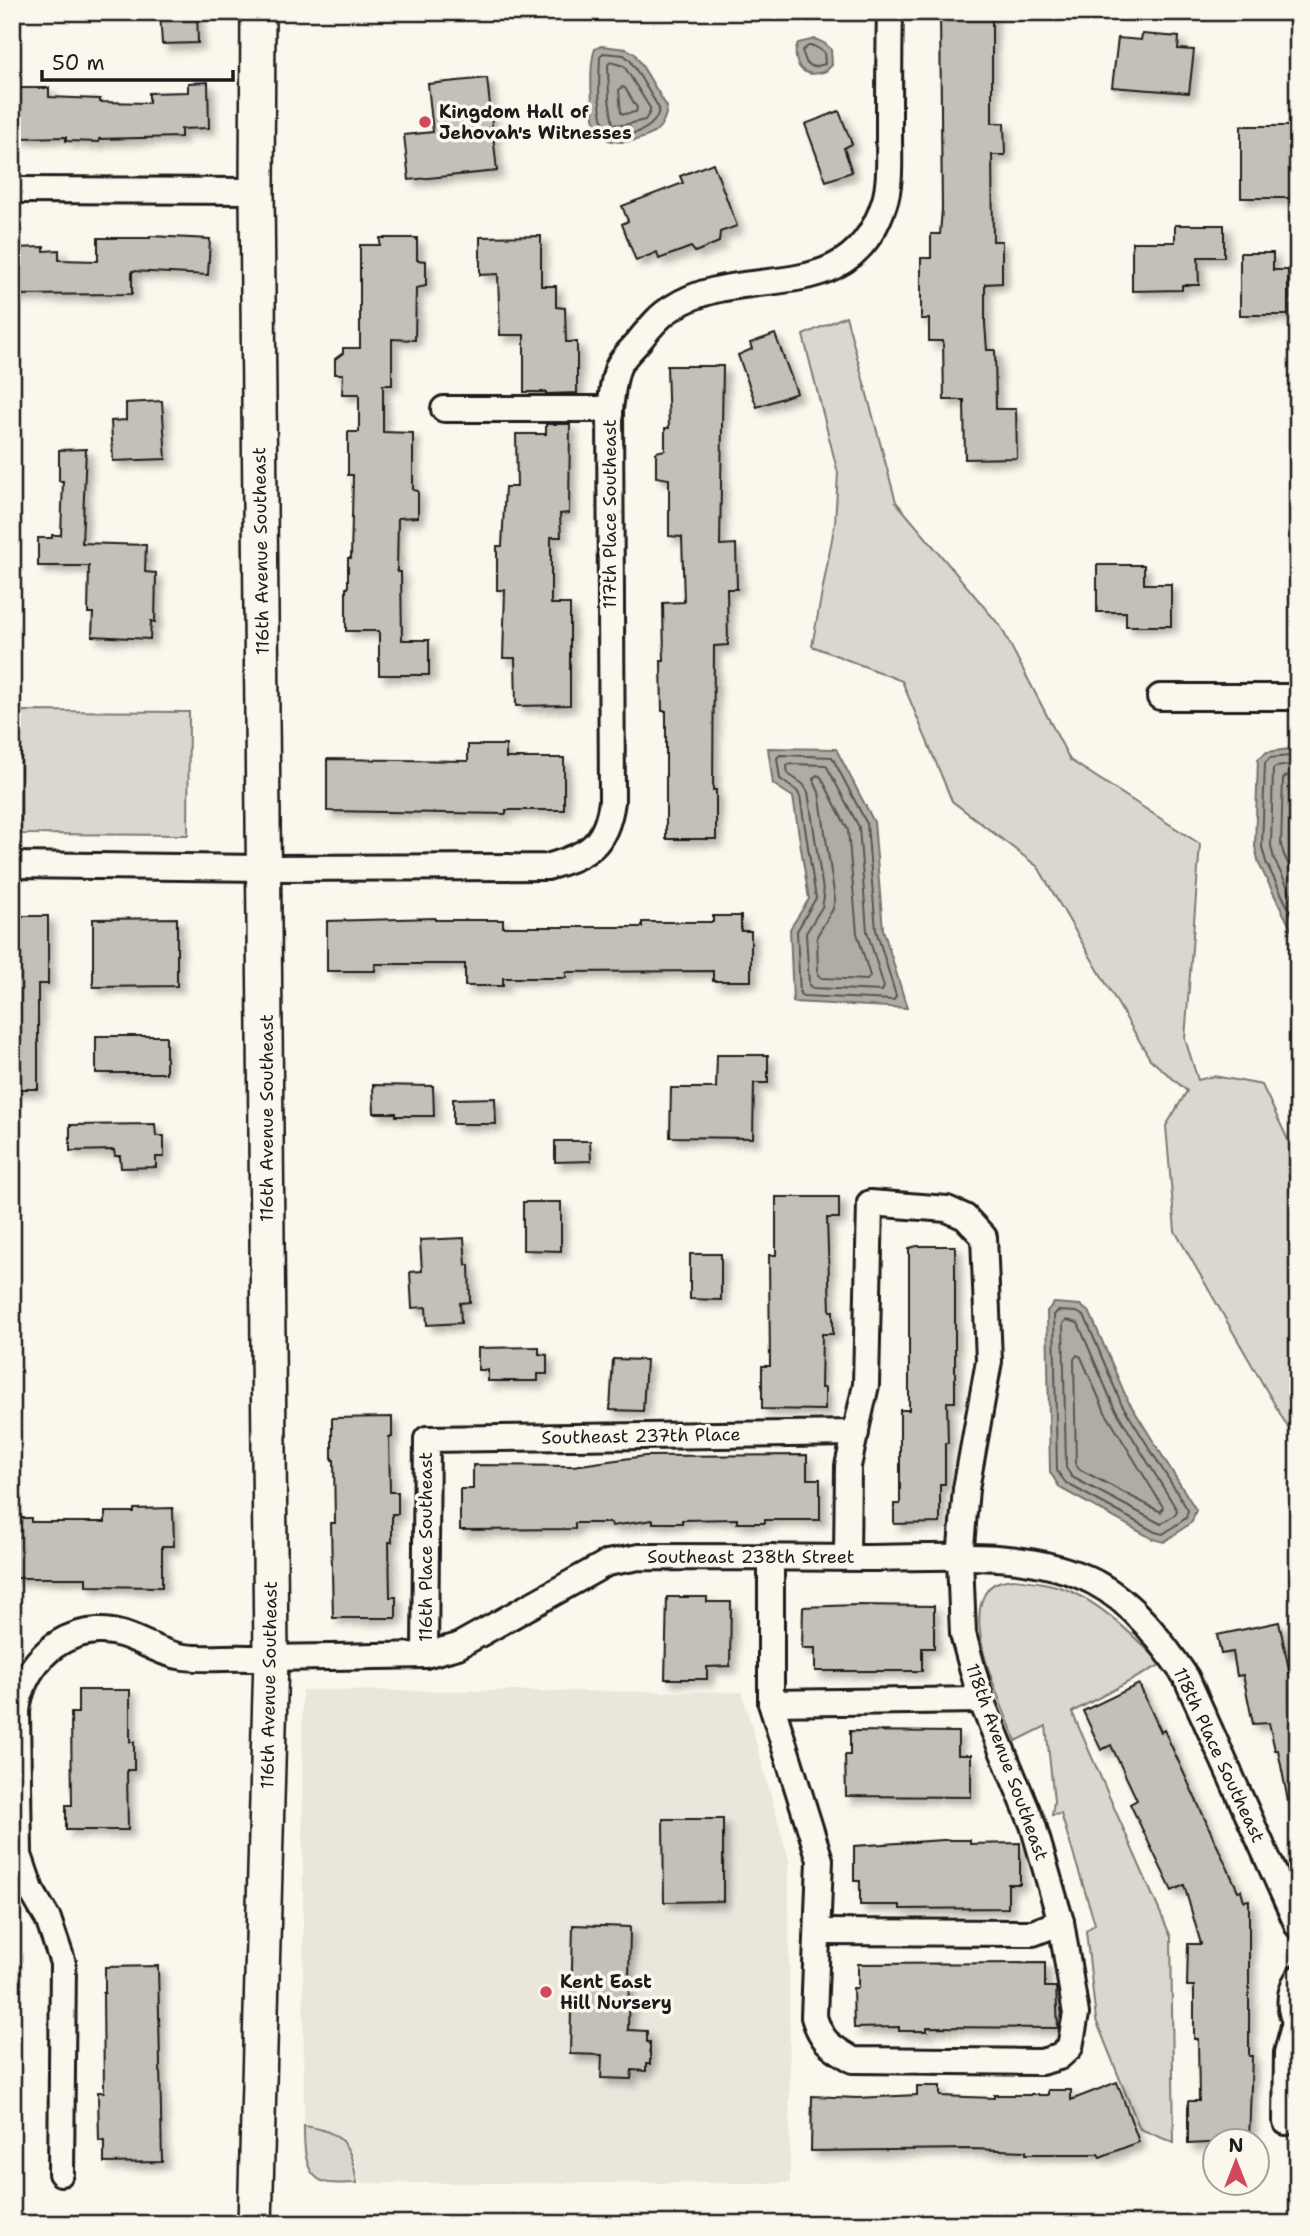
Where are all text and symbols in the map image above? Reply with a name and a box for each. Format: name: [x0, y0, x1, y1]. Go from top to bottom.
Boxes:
scale bar: [42, 38, 233, 82]
text: 50 m: [52, 49, 105, 77]
place label: Kingdom Hall of Jehovah's Witnesses: [439, 100, 632, 145]
marker: Kingdom Hall of Jehovah's Witnesses: [417, 114, 433, 130]
street label: 117th Place Southeast: [598, 419, 622, 609]
street label: 116th Avenue Southeast: [247, 447, 275, 655]
street label: 116th Avenue Southeast: [255, 1014, 279, 1222]
street label: Southeast 237th Place: [541, 1422, 741, 1450]
street label: 116th Place Southeast: [414, 1452, 438, 1642]
street label: Southeast 238th Street: [647, 1545, 855, 1569]
street label: 116th Avenue Southeast: [255, 1581, 283, 1789]
street label: 118th Avenue Southeast: [960, 1660, 1054, 1864]
street label: 118th Place Southeast: [1168, 1664, 1270, 1847]
place label: Kent East Hill Nursery: [560, 1970, 672, 2015]
marker: Kent East Hill Nursery: [538, 1984, 554, 2000]
north arrow: [1202, 2128, 1272, 2198]
text: N: [1228, 2133, 1244, 2158]

